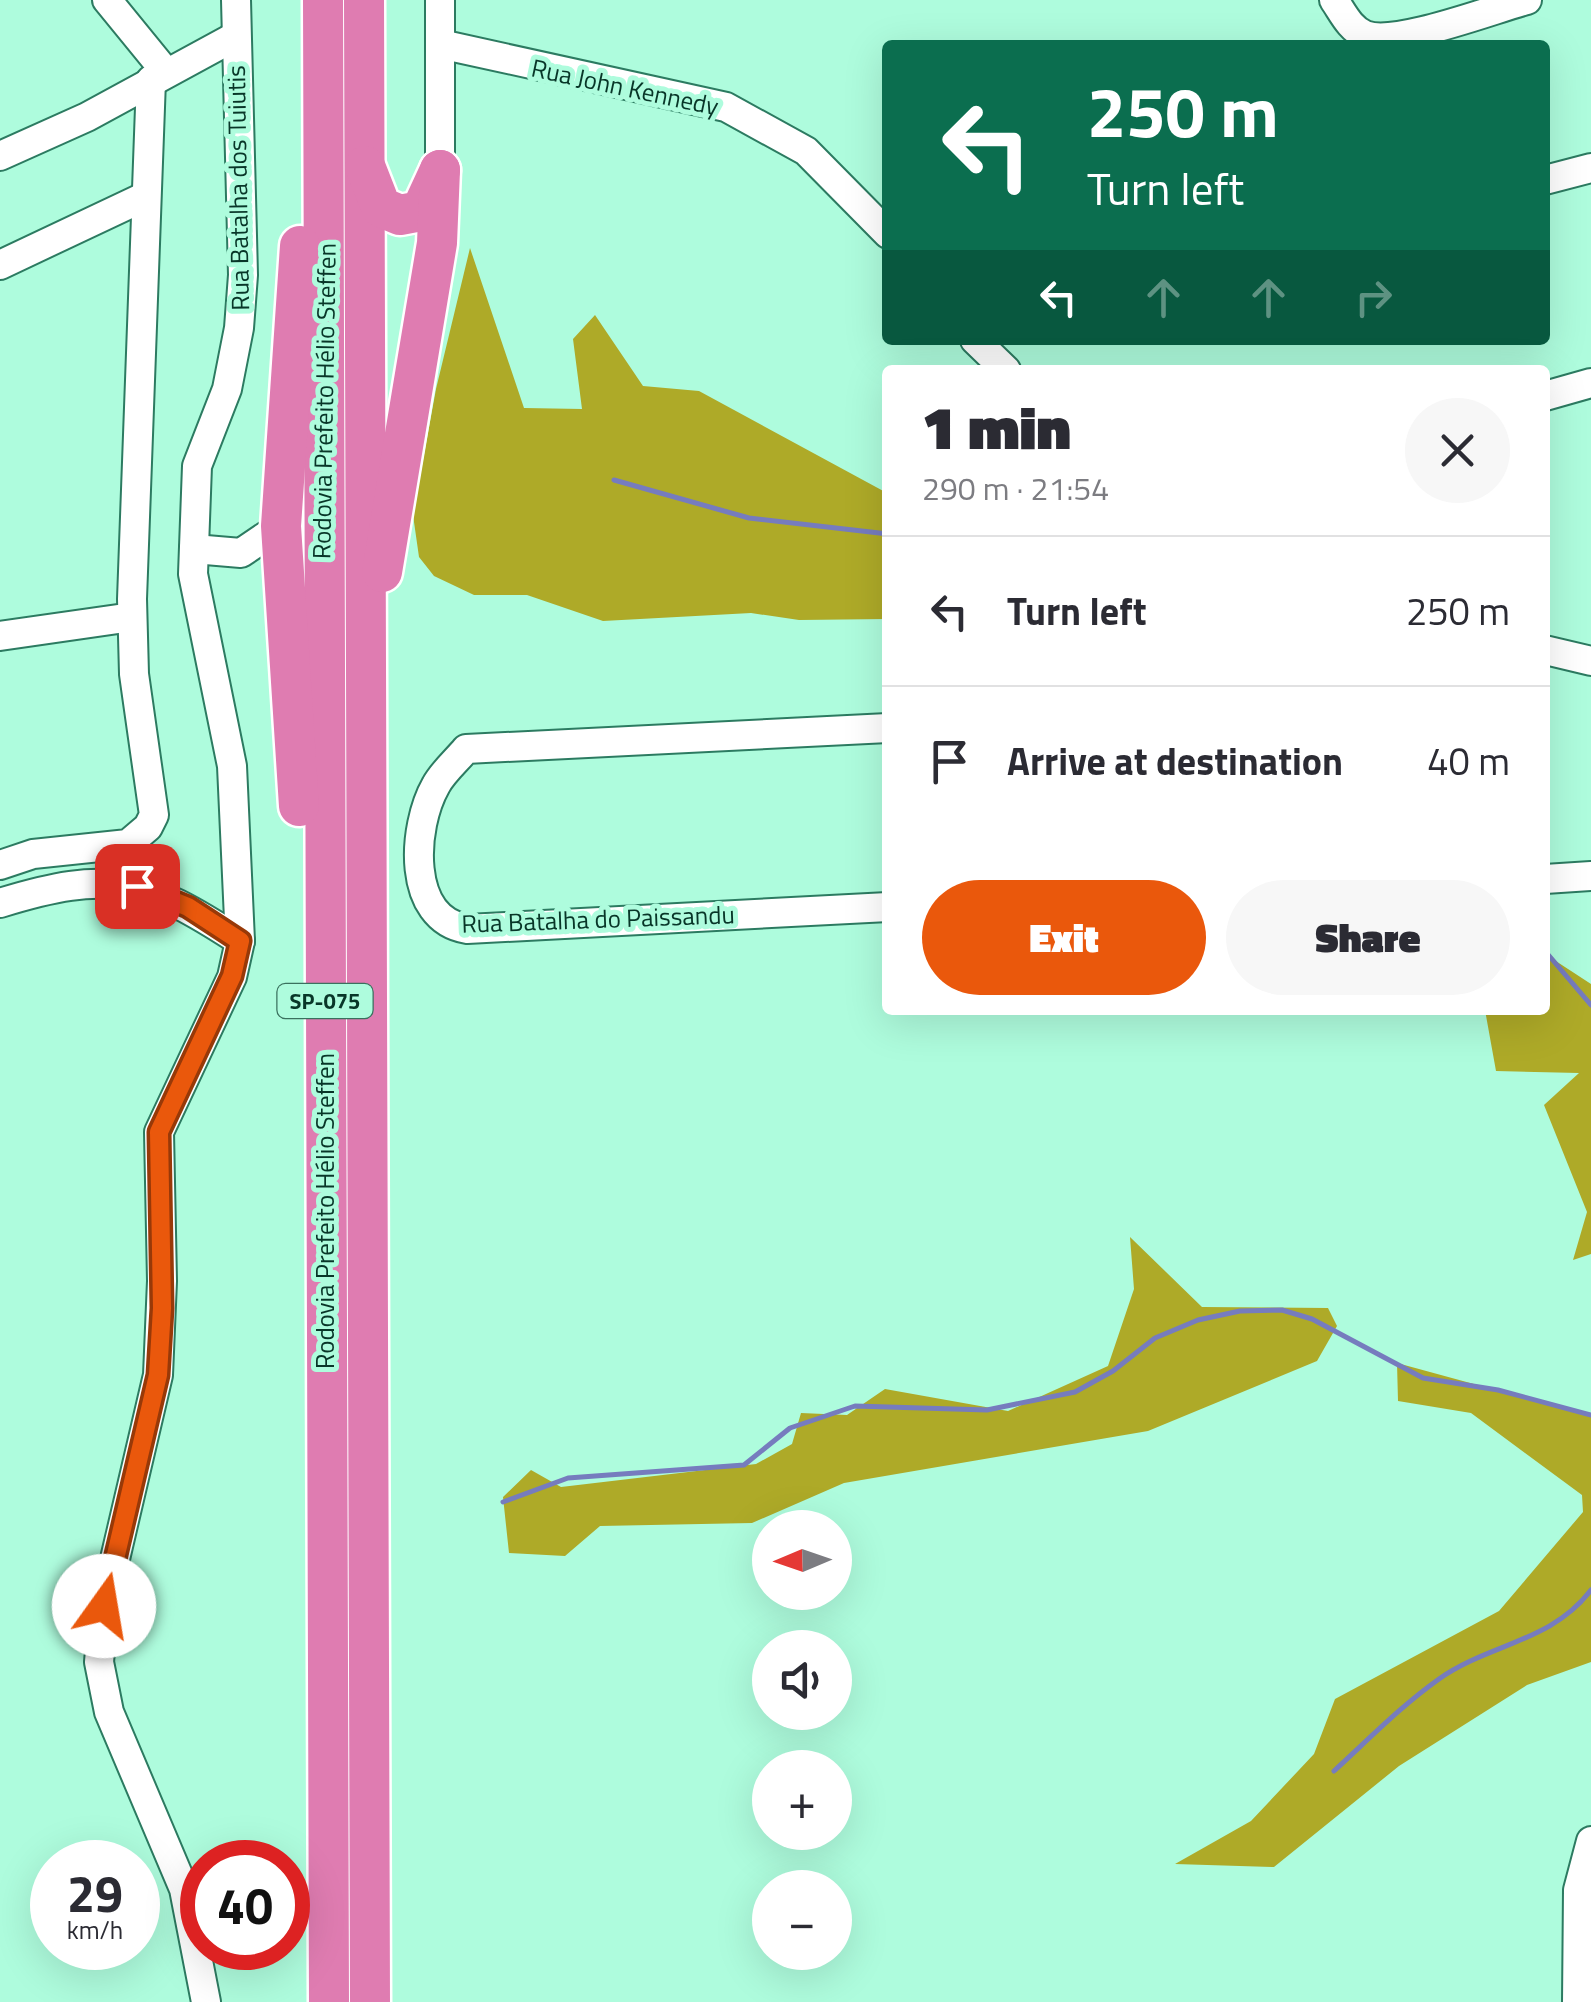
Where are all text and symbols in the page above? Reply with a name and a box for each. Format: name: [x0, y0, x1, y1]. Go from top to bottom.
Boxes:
street label: Rua John Kennedy: [528, 49, 722, 125]
text: 250 m: [1087, 58, 1279, 164]
street label: Rua Batalha dos Tuiutis: [217, 65, 259, 311]
icon: left: [922, 80, 1052, 210]
text: Turn left: [1087, 154, 1244, 222]
street label: Rodovia Prefeito Hélio Steffen: [302, 243, 346, 559]
icon: left: [1031, 270, 1086, 325]
icon: ahead: [1136, 270, 1191, 325]
icon: ahead: [1241, 270, 1296, 325]
icon: right: [1346, 270, 1401, 325]
text: 1 min: [922, 381, 1071, 472]
button: close: [1405, 398, 1510, 503]
text: 290 m · 21:54: [922, 464, 1109, 512]
text: Turn left: [1007, 582, 1147, 640]
text: 250 m: [1406, 582, 1510, 640]
icon: left: [922, 584, 977, 639]
text: Arrive at destination: [1007, 732, 1343, 790]
text: 40 m: [1427, 732, 1510, 790]
icon: arrive: [922, 734, 977, 789]
pin: [95, 844, 180, 929]
icon: arrive: [110, 859, 165, 914]
button: Exit: [922, 880, 1206, 995]
button: Share: [1226, 880, 1510, 995]
street label: Rua Batalha do Paissandu: [461, 895, 735, 943]
road number: SP-075: [278, 984, 372, 1018]
street label: Rodovia Prefeito Hélio Steffen: [306, 1053, 344, 1369]
north arrow: [752, 1510, 852, 1610]
map controls: [752, 1510, 852, 1970]
position arrow: [52, 1554, 156, 1658]
button: sound: [752, 1630, 852, 1730]
button: +: [752, 1750, 852, 1850]
speed limit sign: 40: [180, 1840, 310, 1970]
text: 29: [67, 1855, 123, 1931]
button: −: [752, 1870, 852, 1970]
text: km/h: [67, 1911, 123, 1949]

